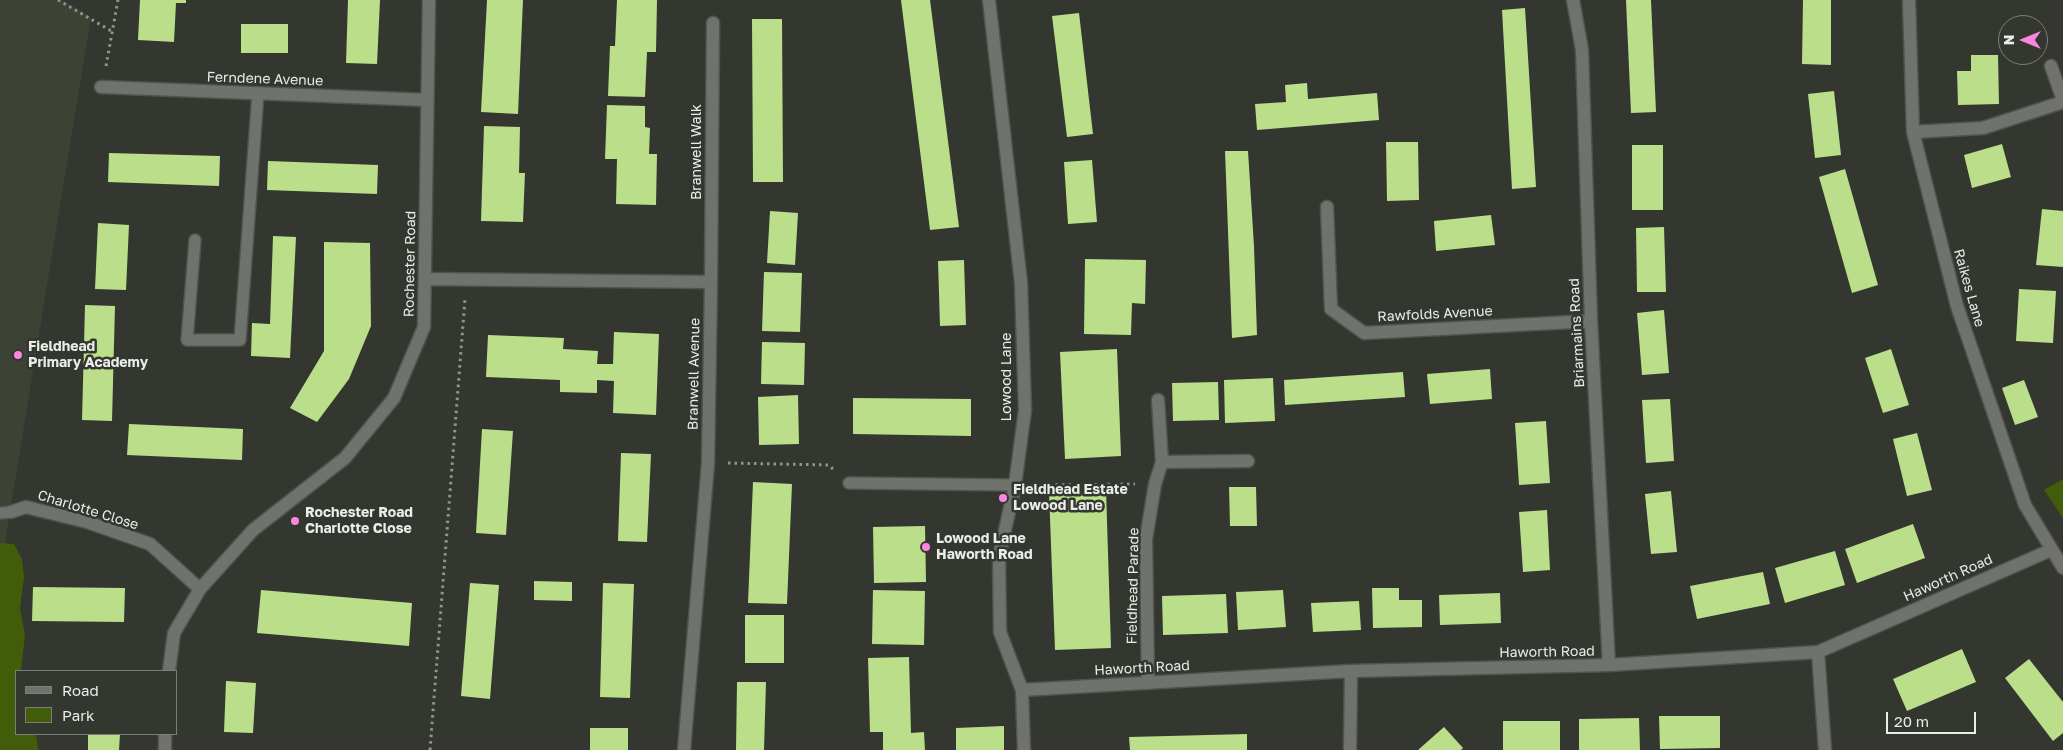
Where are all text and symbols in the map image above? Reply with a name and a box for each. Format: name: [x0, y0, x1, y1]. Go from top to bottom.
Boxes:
north arrow: [1998, 15, 2048, 65]
text: N: [2000, 35, 2017, 45]
street label: Ferndene Avenue: [206, 69, 324, 89]
street label: Branwell Walk: [689, 104, 705, 200]
street label: Rochester Road: [401, 211, 419, 317]
street label: Raikes Lane: [1950, 247, 1988, 329]
street label: Briarmains Road: [1566, 278, 1588, 388]
street label: Rawfolds Avenue: [1377, 303, 1493, 325]
street label: Branwell Avenue: [685, 318, 703, 430]
street label: Lowood Lane: [999, 333, 1015, 421]
place label: Fieldhead Primary Academy: [28, 339, 148, 372]
marker: Fieldhead Primary Academy: [12, 349, 24, 361]
place label: Fieldhead Estate Lowood Lane: [1013, 482, 1128, 514]
street label: Charlotte Close: [35, 487, 141, 533]
marker: Fieldhead Estate Lowood Lane: [997, 492, 1009, 504]
place label: Rochester Road Charlotte Close: [305, 505, 413, 538]
marker: Rochester Road Charlotte Close: [289, 515, 301, 527]
street label: Fieldhead Parade: [1124, 527, 1142, 645]
place label: Lowood Lane Haworth Road: [936, 531, 1033, 564]
marker: Lowood Lane Haworth Road: [920, 541, 932, 553]
street label: Haworth Road: [1901, 551, 1995, 605]
street label: Haworth Road: [1499, 643, 1595, 661]
street label: Haworth Road: [1094, 657, 1190, 679]
legend: [15, 670, 178, 735]
text: Road: [62, 681, 99, 699]
scale bar: [1888, 702, 1978, 734]
text: Park: [62, 706, 94, 724]
text: 20 m: [1894, 712, 1929, 730]

